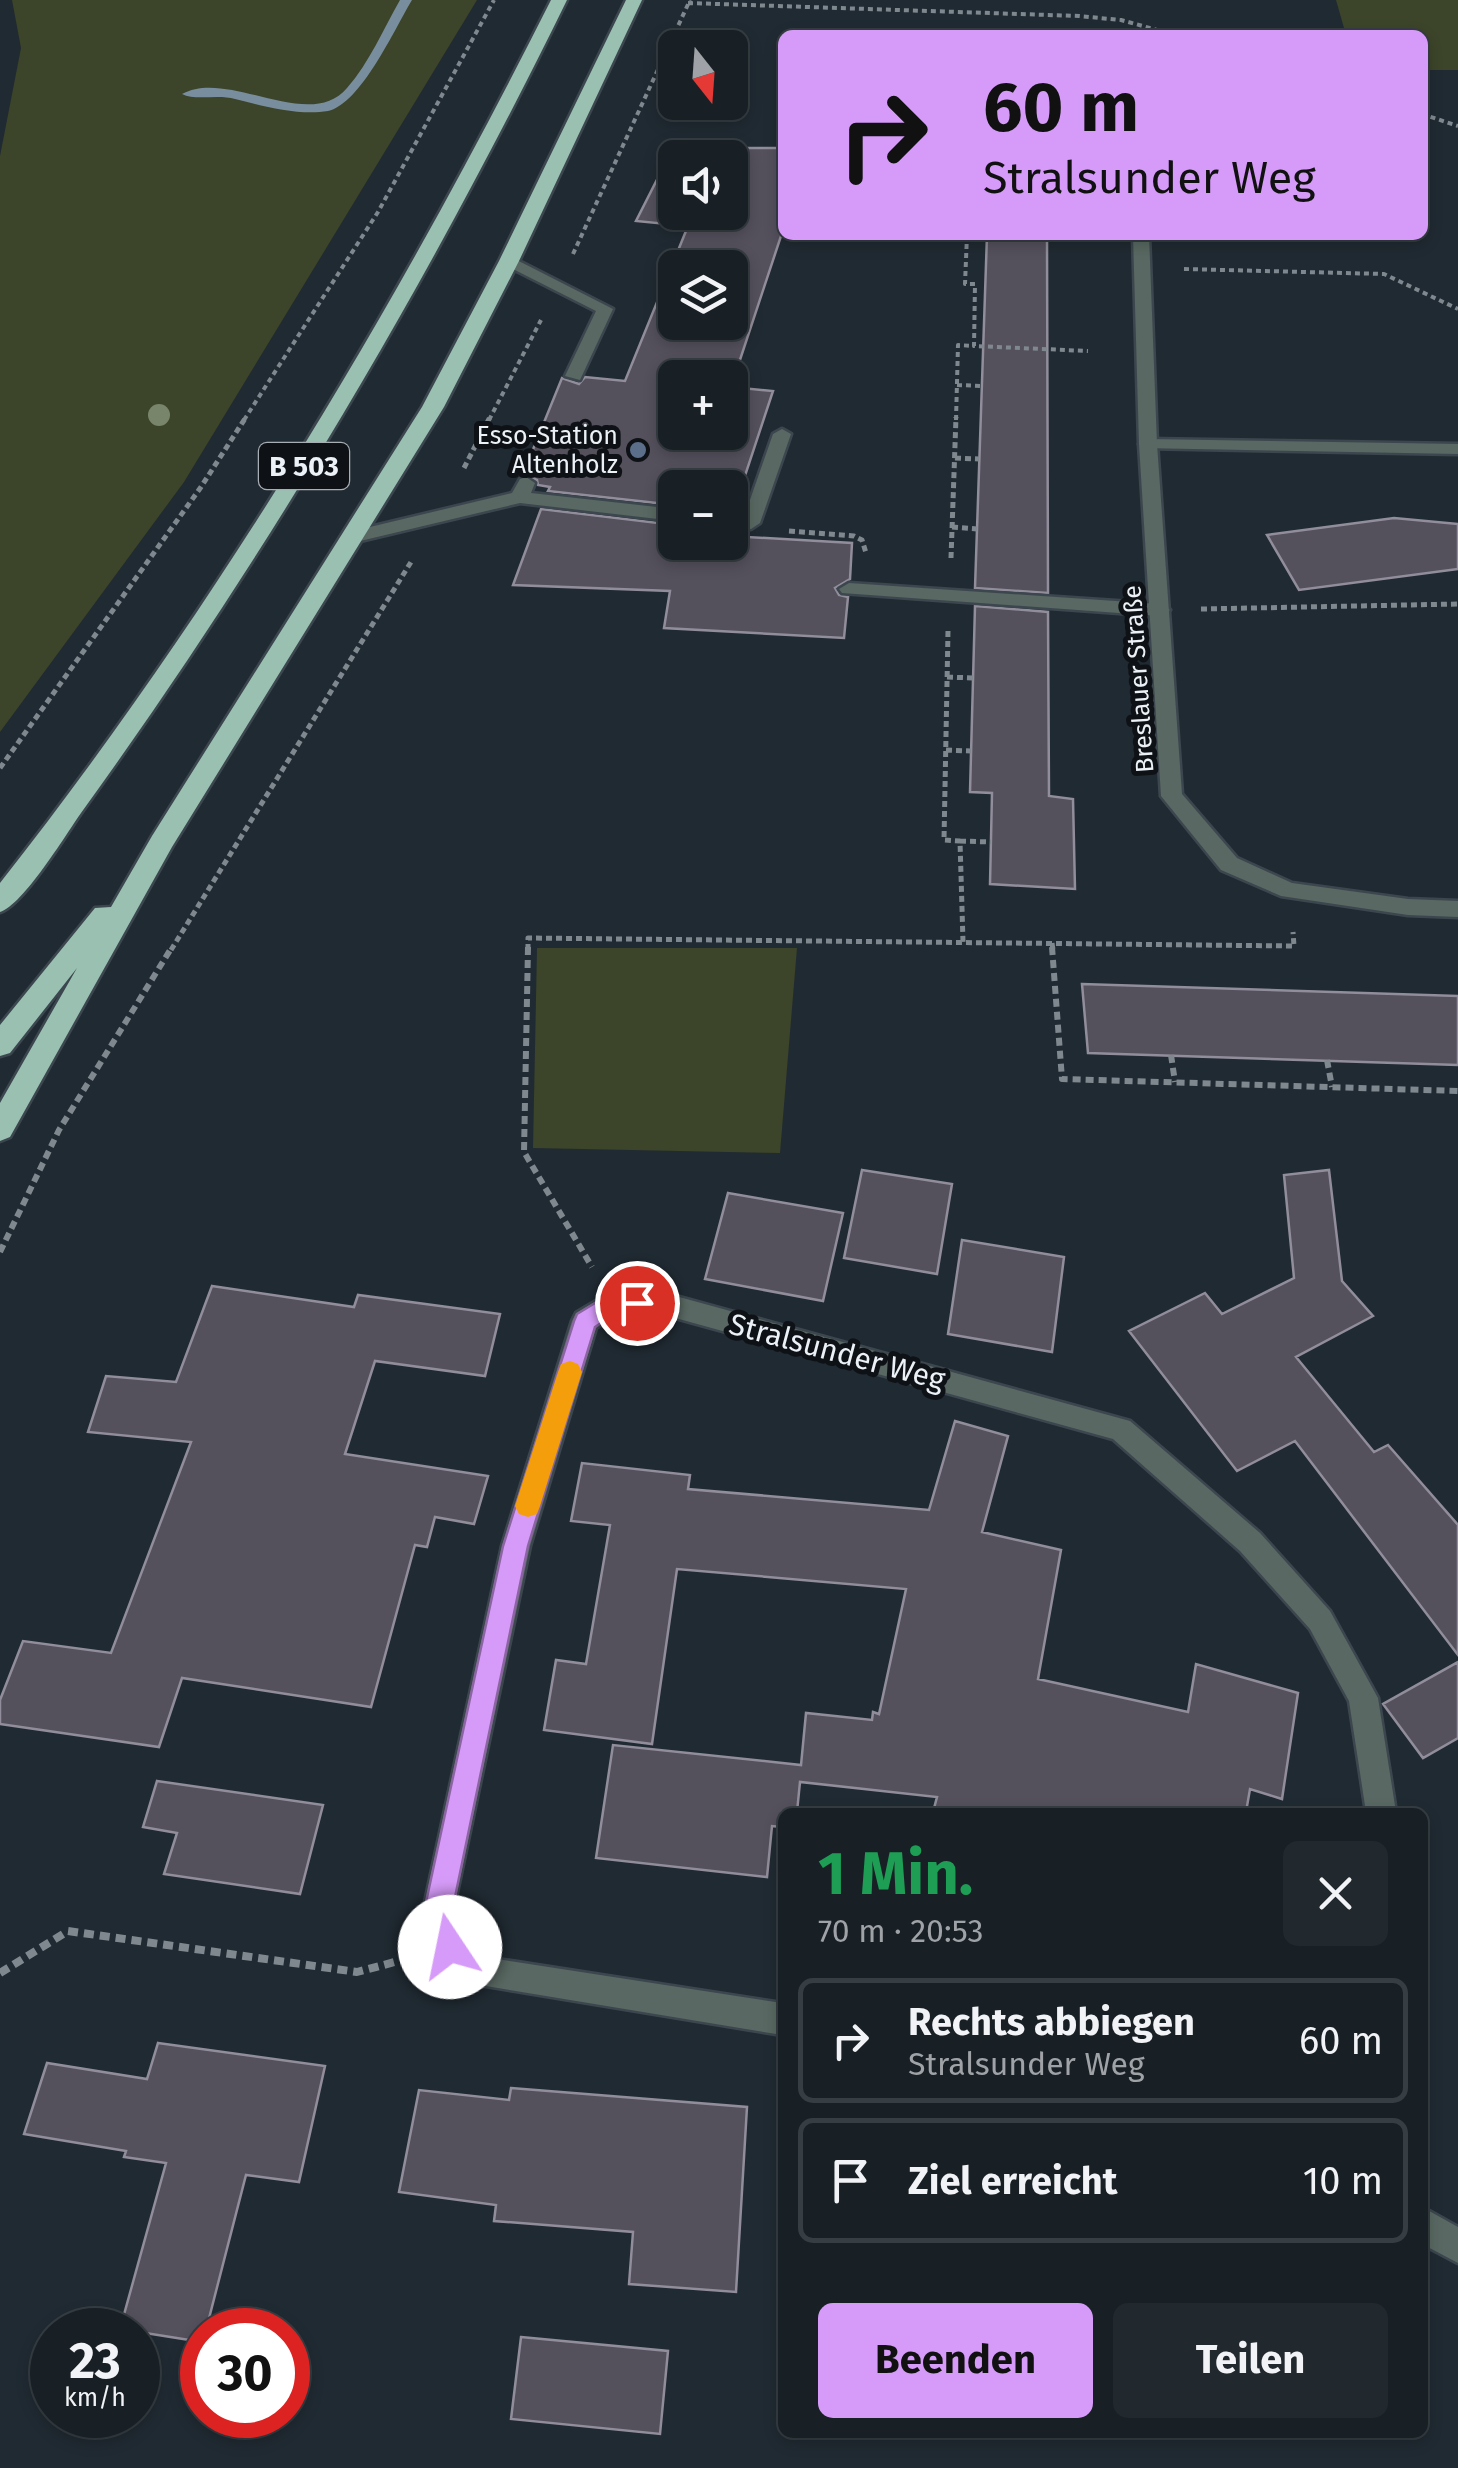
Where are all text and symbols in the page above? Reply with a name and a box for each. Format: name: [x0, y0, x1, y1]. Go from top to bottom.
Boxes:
north arrow: [658, 30, 748, 120]
map controls: [658, 30, 748, 560]
text: 60 m: [983, 66, 1139, 150]
icon: right: [818, 70, 948, 200]
button: sound: [658, 140, 748, 230]
text: Stralsunder Weg: [983, 151, 1316, 205]
button: layers: [658, 250, 748, 340]
button: +: [658, 360, 748, 450]
place label: Esso-Station Altenholz: [477, 421, 618, 480]
marker: Esso-Station Altenholz: [627, 439, 649, 461]
road number: B 503: [259, 443, 349, 489]
button: −: [658, 470, 748, 560]
street label: Breslauer Straße: [1117, 584, 1161, 774]
pin: [595, 1261, 680, 1346]
icon: arrive: [610, 1276, 665, 1331]
street label: Stralsunder Weg: [725, 1306, 949, 1398]
text: 1 Min.: [818, 1838, 973, 1910]
button: close: [1283, 1841, 1388, 1946]
position arrow: [398, 1895, 502, 1999]
text: 70 m · 20:53: [818, 1912, 984, 1950]
text: Rechts abbiegen: [908, 1999, 1195, 2045]
icon: right: [823, 2013, 878, 2068]
text: 60 m: [1299, 2018, 1383, 2064]
text: Stralsunder Weg: [908, 2045, 1145, 2083]
icon: arrive: [823, 2153, 878, 2208]
text: Ziel erreicht: [908, 2158, 1117, 2204]
text: 10 m: [1303, 2158, 1383, 2204]
button: Beenden: [818, 2303, 1093, 2418]
button: Teilen: [1113, 2303, 1388, 2418]
speed limit sign: 30: [180, 2308, 310, 2438]
text: 23: [69, 2331, 121, 2391]
text: km/h: [64, 2383, 126, 2413]

